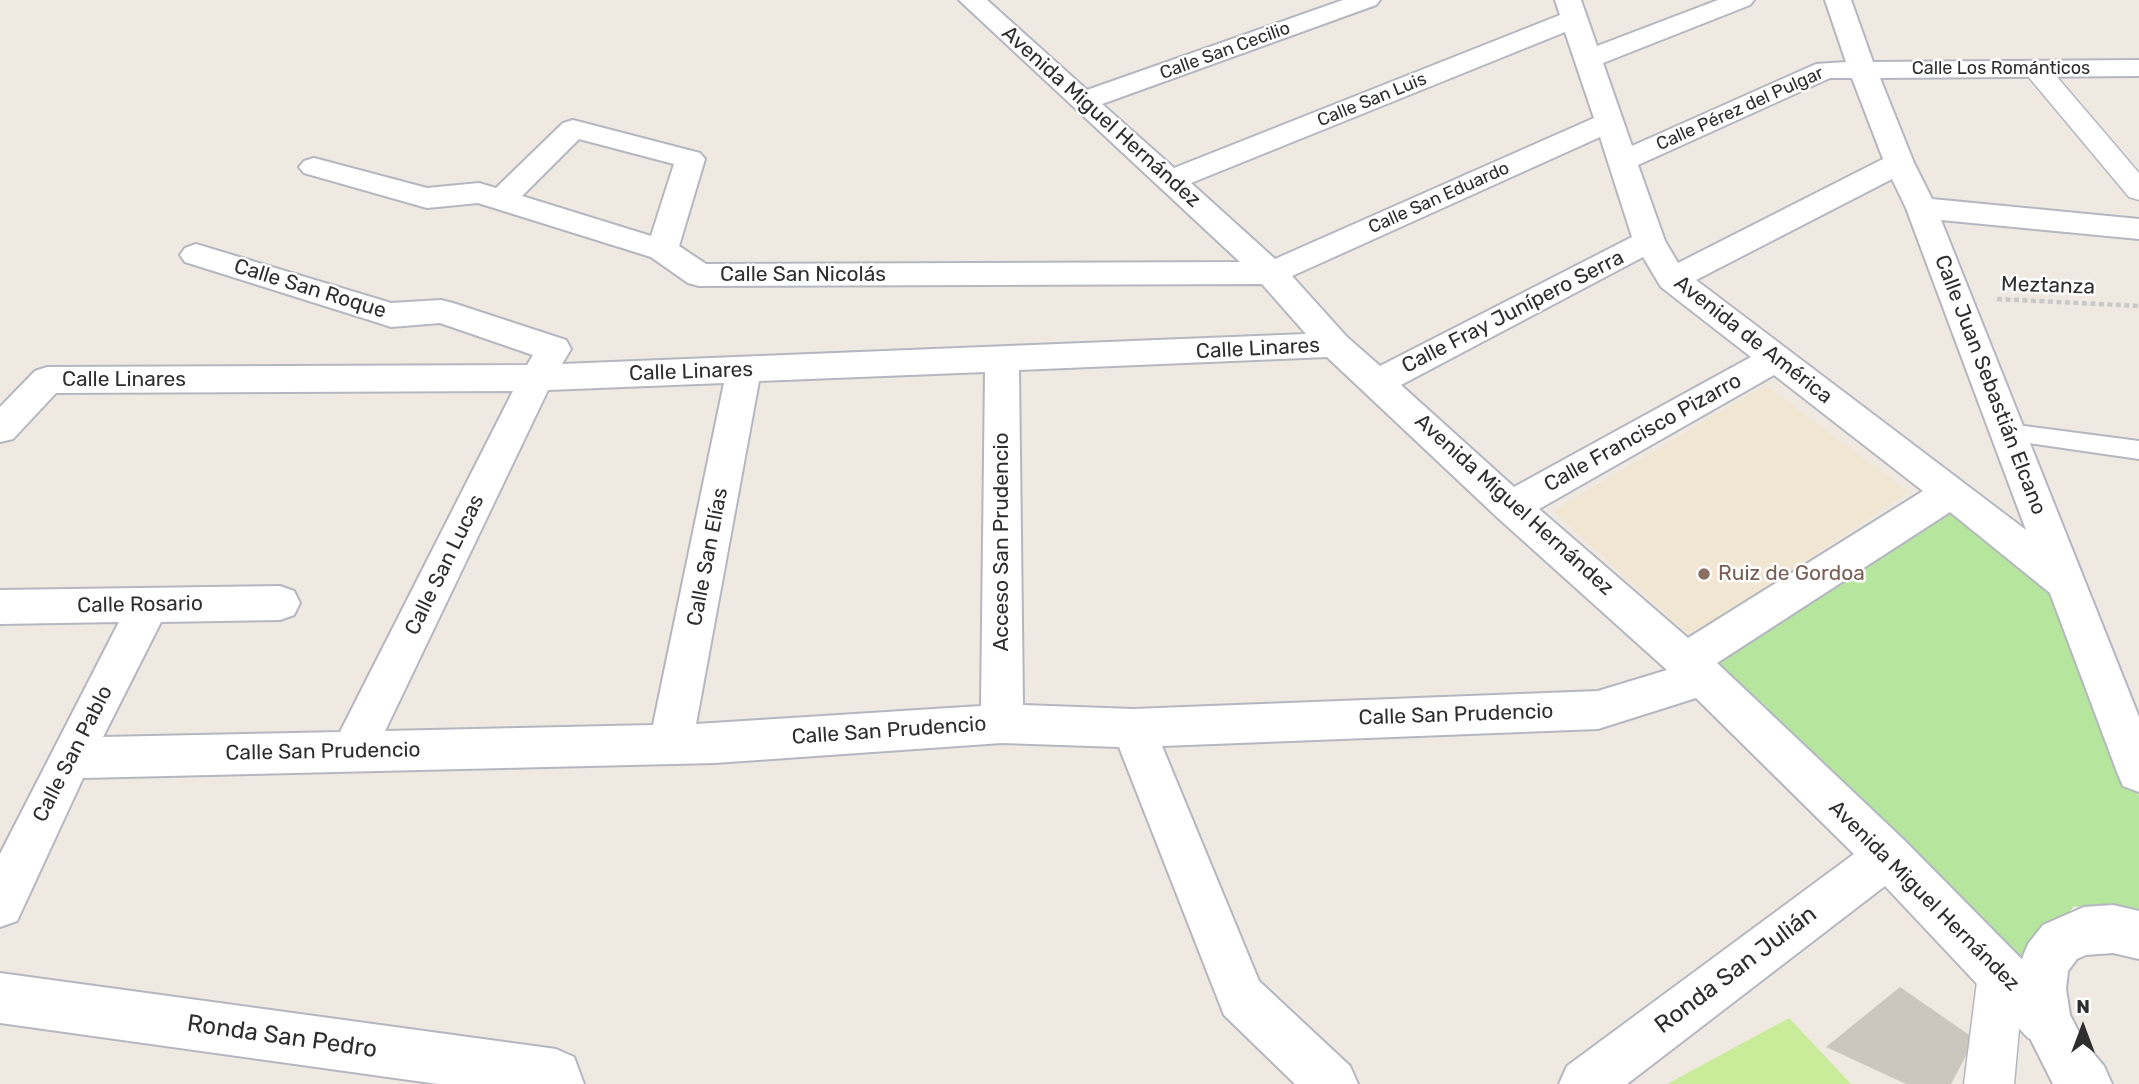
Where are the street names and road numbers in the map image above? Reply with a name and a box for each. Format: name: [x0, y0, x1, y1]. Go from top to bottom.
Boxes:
street label: Calle San Cecilio: [1157, 17, 1293, 85]
street label: Avenida Miguel Hernández: [996, 21, 1206, 213]
street label: Calle Los Románticos: [1912, 58, 2090, 80]
street label: Calle Pérez del Pulgar: [1653, 62, 1827, 156]
street label: Calle San Luis: [1314, 68, 1430, 132]
street label: Calle San Eduardo: [1365, 157, 1513, 239]
street label: Calle Fray Junípero Serra: [1398, 245, 1628, 379]
street label: Calle Juan Sebastián Elcano: [1929, 252, 2051, 518]
street label: Calle San Roque: [231, 254, 389, 324]
street label: Calle San Nicolás: [720, 262, 886, 288]
street label: Avenida de América: [1669, 270, 1837, 410]
street label: Meztanza: [2001, 272, 2095, 300]
street label: Calle Linares: [1195, 333, 1321, 365]
street label: Calle Linares: [629, 357, 753, 387]
street label: Calle Linares: [62, 367, 186, 393]
street label: Calle Francisco Pizarro: [1540, 368, 1746, 498]
street label: Avenida Miguel Hernández: [1409, 409, 1619, 601]
street label: Acceso San Prudencio: [989, 432, 1015, 652]
street label: Calle San Elías: [682, 486, 734, 628]
street label: Calle San Lucas: [400, 491, 490, 639]
street label: Calle Rosario: [77, 591, 203, 619]
street label: Calle San Pablo: [28, 682, 118, 826]
street label: Calle San Prudencio: [1358, 699, 1554, 731]
street label: Calle San Prudencio: [791, 712, 987, 750]
street label: Calle San Prudencio: [225, 738, 421, 766]
street label: Avenida Miguel Hernández: [1823, 795, 2025, 997]
street label: Ronda San Julián: [1650, 900, 1822, 1040]
street label: Ronda San Pedro: [185, 1009, 379, 1065]

